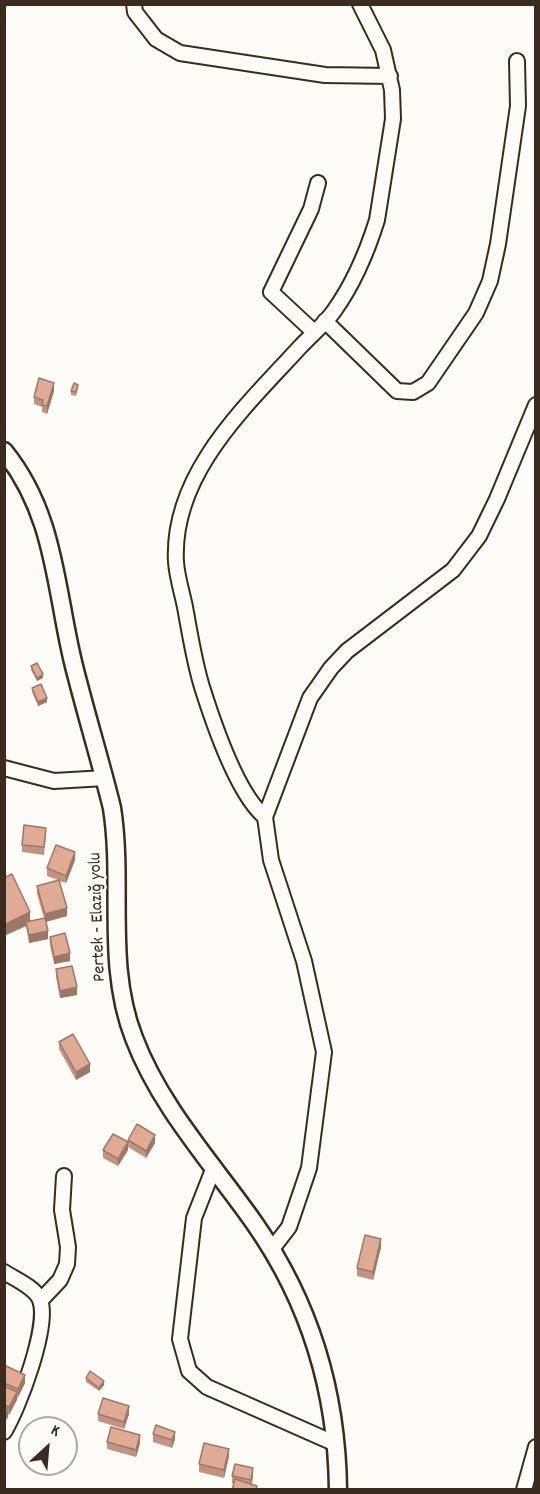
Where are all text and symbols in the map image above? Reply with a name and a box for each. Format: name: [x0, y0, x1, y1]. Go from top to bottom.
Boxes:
street label: Pertek - Elazığ yolu: [86, 852, 112, 982]
north arrow: [18, 1416, 78, 1476]
text: K: [47, 1419, 64, 1443]

